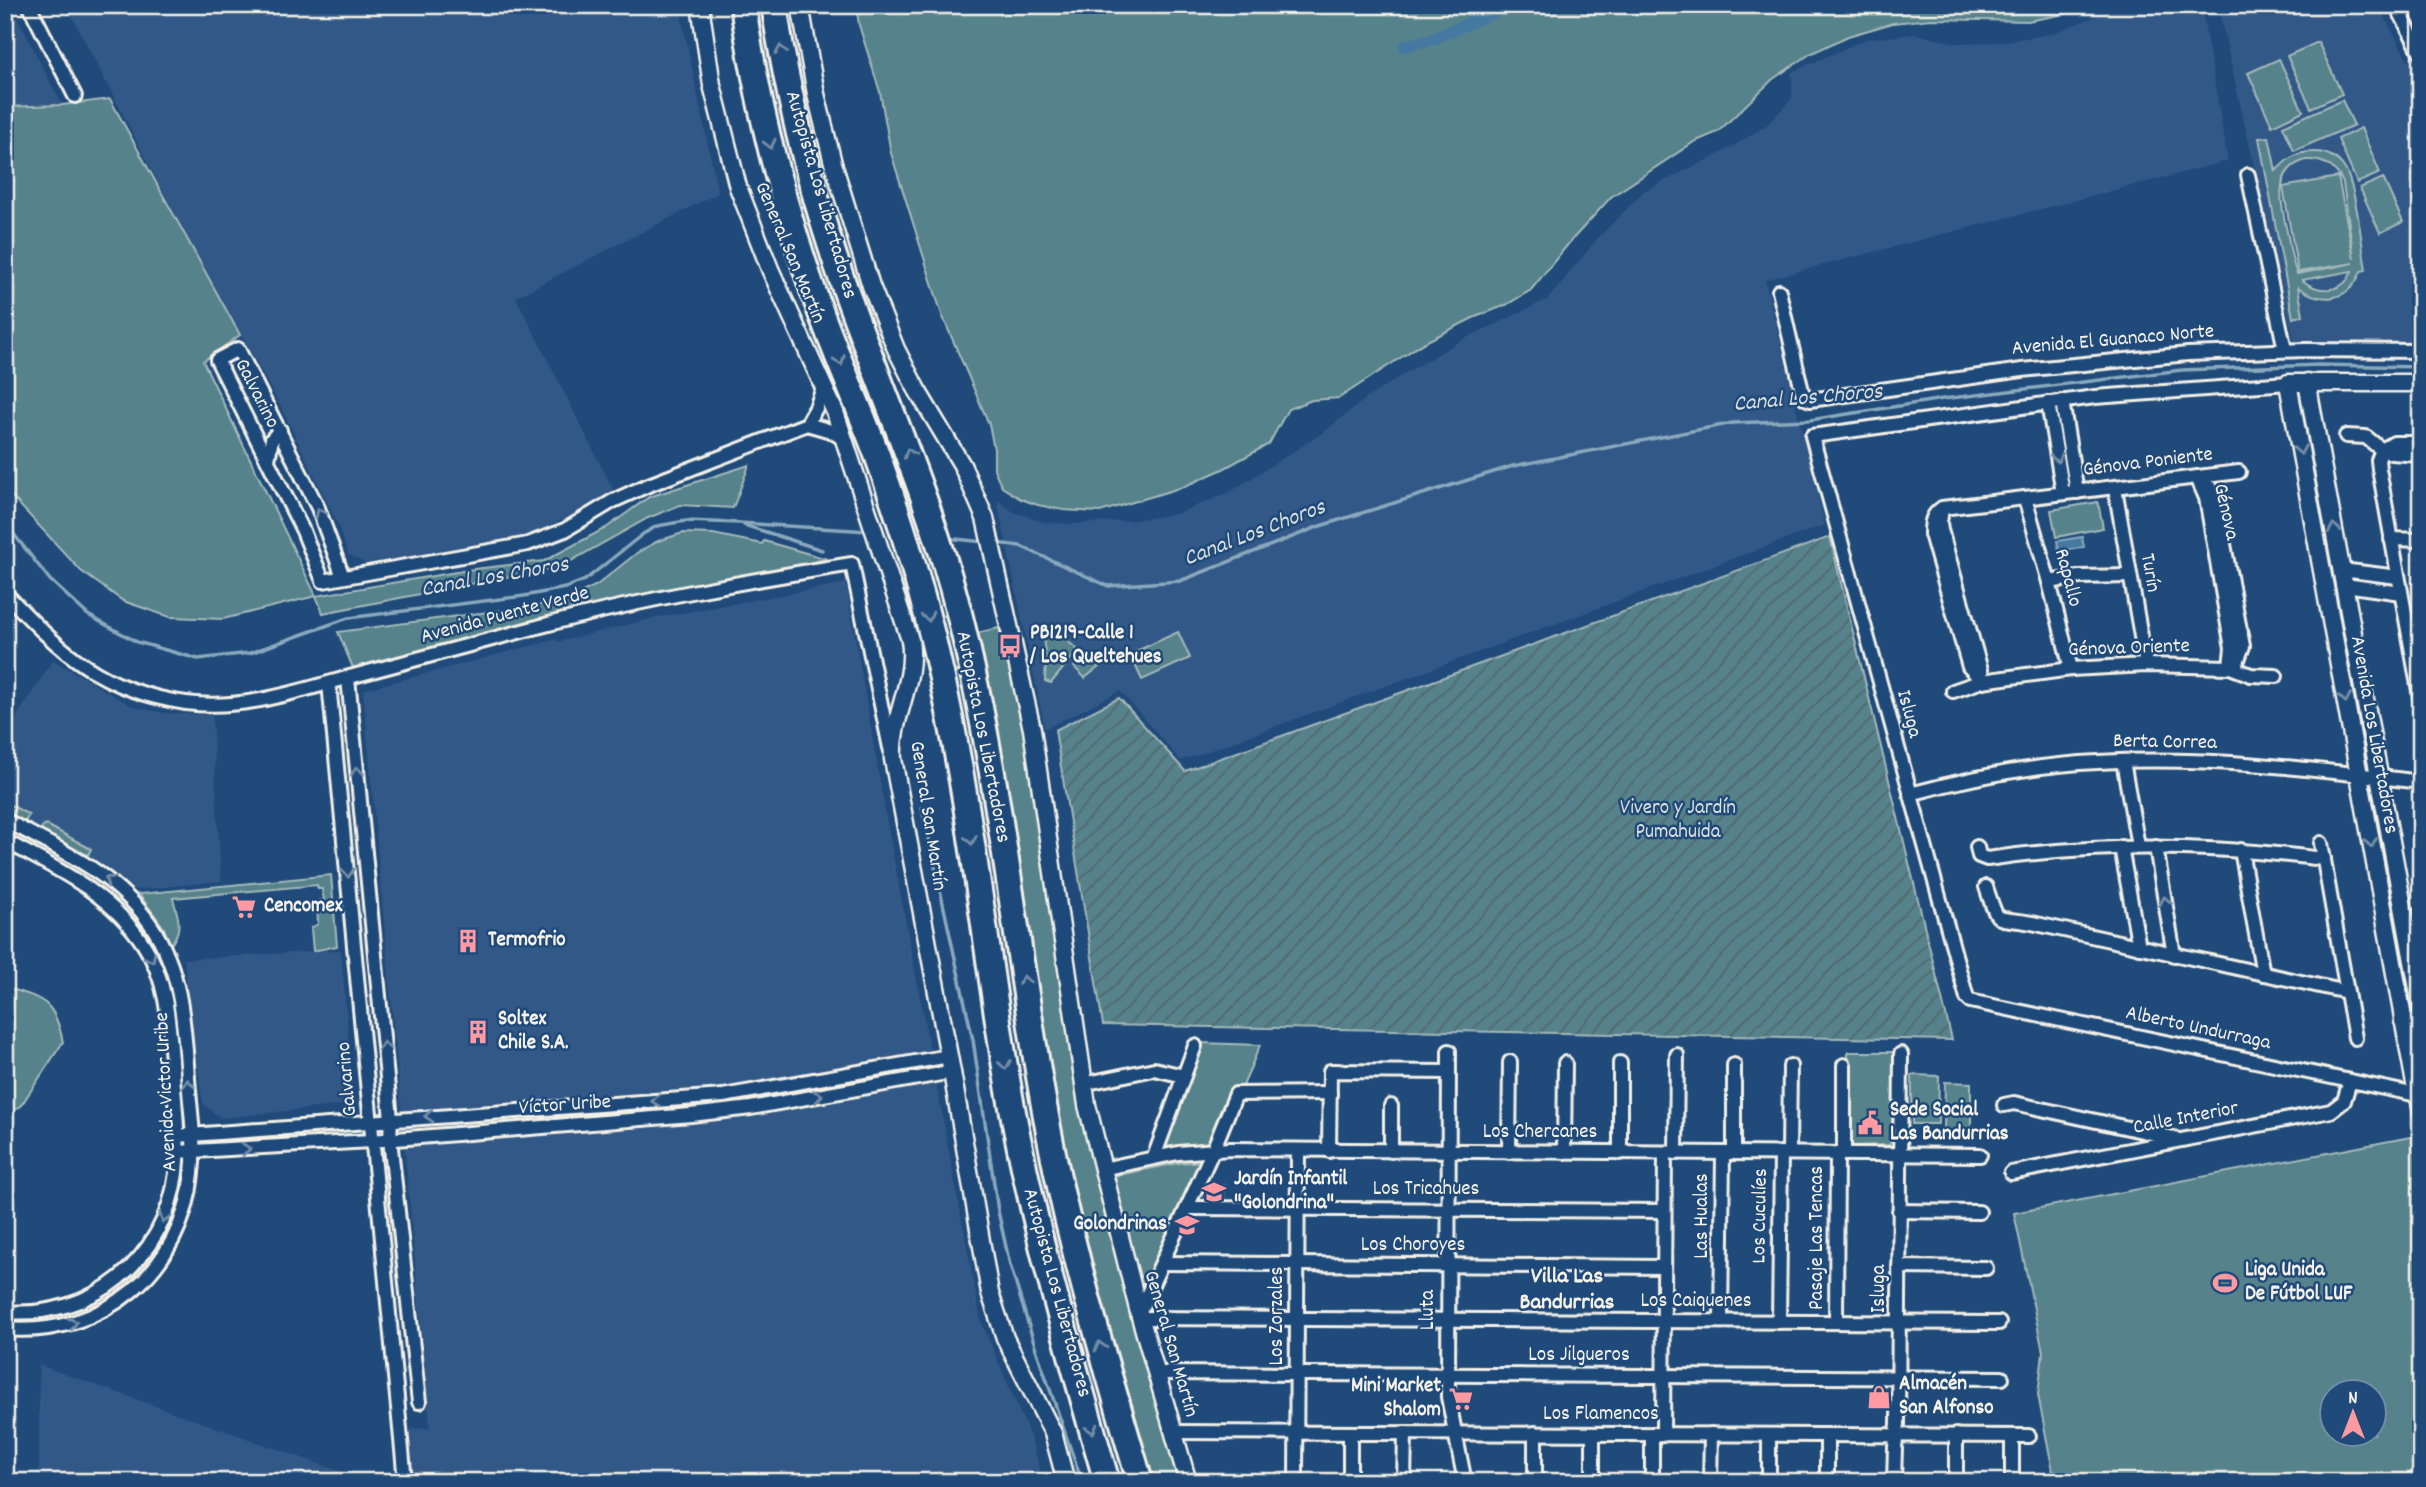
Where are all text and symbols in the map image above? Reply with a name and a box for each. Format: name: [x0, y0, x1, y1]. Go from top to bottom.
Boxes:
one-way arrow: [774, 44, 789, 56]
street label: Autopista Los Libertadores: [776, 87, 864, 303]
one-way arrow: [762, 138, 776, 150]
street label: General San Martín: [746, 178, 832, 328]
street label: Avenida El Guanaco Norte: [2011, 317, 2215, 365]
street label: Galvarino: [226, 354, 286, 434]
one-way arrow: [831, 354, 845, 366]
water label: Canal Los Choros: [1732, 376, 1885, 422]
street label: Génova Poniente: [2081, 440, 2215, 486]
one-way arrow: [2292, 444, 2307, 456]
one-way arrow: [903, 447, 917, 459]
one-way arrow: [2049, 452, 2064, 463]
street label: Génova: [2204, 481, 2246, 544]
water label: Canal Los Choros: [1179, 491, 1332, 576]
one-way arrow: [314, 508, 328, 520]
one-way arrow: [2328, 522, 2343, 534]
street label: Rapallo: [2045, 546, 2089, 610]
water label: Canal Los Choros: [419, 549, 573, 607]
street label: Turín: [2131, 551, 2167, 595]
street label: Avenida Puente Verde: [418, 579, 592, 653]
one-way arrow: [919, 611, 934, 623]
place label: PB1219-Calle 1 / Los Queltehues: [1029, 619, 1162, 673]
street label: Autopista Los Libertadores: [947, 629, 1017, 845]
bus stop icon: PB1219-Calle 1 / Los Queltehues: [996, 632, 1024, 660]
street label: Génova Oriente: [2068, 632, 2190, 666]
street label: Avenida Los Libertadores: [2341, 634, 2405, 836]
street label: Isluga: [1887, 687, 1929, 742]
one-way arrow: [2337, 692, 2352, 704]
street label: Berta Correa: [2113, 727, 2218, 759]
street label: General San Martín: [900, 739, 954, 893]
one-way arrow: [350, 765, 365, 776]
park label: Vivero y Jardín Pumahuida: [1620, 794, 1736, 848]
one-way arrow: [963, 834, 978, 846]
one-way arrow: [2363, 837, 2378, 849]
one-way arrow: [340, 867, 355, 879]
one-way arrow: [104, 876, 116, 889]
place label: Cencomex: [264, 892, 343, 922]
supermarket icon: Cencomex: [230, 893, 258, 921]
one-way arrow: [2158, 895, 2173, 907]
place label: Termofrio: [488, 926, 566, 956]
building icon: Termofrio: [454, 927, 482, 955]
one-way arrow: [142, 951, 156, 963]
one-way arrow: [1016, 974, 1031, 985]
street label: Alberto Undurraga: [2123, 999, 2274, 1059]
place label: Soltex Chile S.A.: [498, 1005, 569, 1059]
street label: Avenida Victor Uribe: [148, 1011, 186, 1173]
building icon: Soltex Chile S.A.: [464, 1018, 492, 1046]
street label: Galvarino: [330, 1040, 366, 1118]
one-way arrow: [377, 1040, 392, 1051]
one-way arrow: [997, 1059, 1012, 1071]
one-way arrow: [181, 1078, 196, 1089]
street label: Víctor Uribe: [518, 1088, 612, 1124]
one-way arrow: [812, 1089, 824, 1104]
one-way arrow: [650, 1093, 661, 1108]
street label: Calle Interior: [2131, 1094, 2241, 1144]
place label: Sede Social Las Bandurrias: [1890, 1096, 2009, 1150]
one-way arrow: [424, 1109, 435, 1124]
public building icon: Sede Social Las Bandurrias: [1856, 1109, 1884, 1137]
street label: Los Chercanes: [1483, 1118, 1597, 1148]
one-way arrow: [240, 1142, 251, 1157]
place label: Jardín Infantil "Golondrina": [1234, 1165, 1348, 1219]
street label: Pasaje Las Tencas: [1803, 1166, 1833, 1310]
street label: Los Cuculíes: [1745, 1168, 1777, 1264]
street label: Las Hualas: [1688, 1173, 1718, 1259]
street label: Los Tricahues: [1373, 1175, 1479, 1205]
school or university icon: Jardín Infantil "Golondrina": [1200, 1178, 1228, 1206]
street label: Autopista Los Libertadores: [1014, 1185, 1098, 1401]
place label: Golondrinas: [1073, 1210, 1167, 1240]
one-way arrow: [158, 1211, 172, 1223]
school or university icon: Golondrinas: [1173, 1211, 1201, 1239]
street label: Los Choroyes: [1361, 1231, 1465, 1261]
place label: Liga Unida De Fútbol LUF: [2245, 1256, 2353, 1310]
district label: Villa Las Bandurrias: [1520, 1261, 1615, 1320]
street label: Isluga: [1865, 1264, 1895, 1313]
street label: General San Martín: [1135, 1267, 1205, 1421]
street label: Los Zorzales: [1263, 1267, 1293, 1365]
sports icon: Liga Unida De Fútbol LUF: [2211, 1269, 2239, 1297]
street label: Los Caiquenes: [1640, 1287, 1752, 1317]
street label: Lluta: [1414, 1289, 1444, 1330]
one-way arrow: [66, 1316, 78, 1331]
one-way arrow: [1094, 1340, 1109, 1352]
street label: Los Jilgueros: [1528, 1341, 1630, 1371]
place label: Almacén San Alfonso: [1899, 1370, 1994, 1424]
place label: Mini Market Shalom: [1351, 1372, 1441, 1426]
north arrow: [2318, 1378, 2388, 1448]
shop icon: Almacén San Alfonso: [1865, 1383, 1893, 1411]
supermarket icon: Mini Market Shalom: [1447, 1385, 1475, 1413]
text: N: [2348, 1386, 2358, 1413]
street label: Los Flamencos: [1543, 1400, 1659, 1430]
one-way arrow: [1083, 1423, 1098, 1435]

